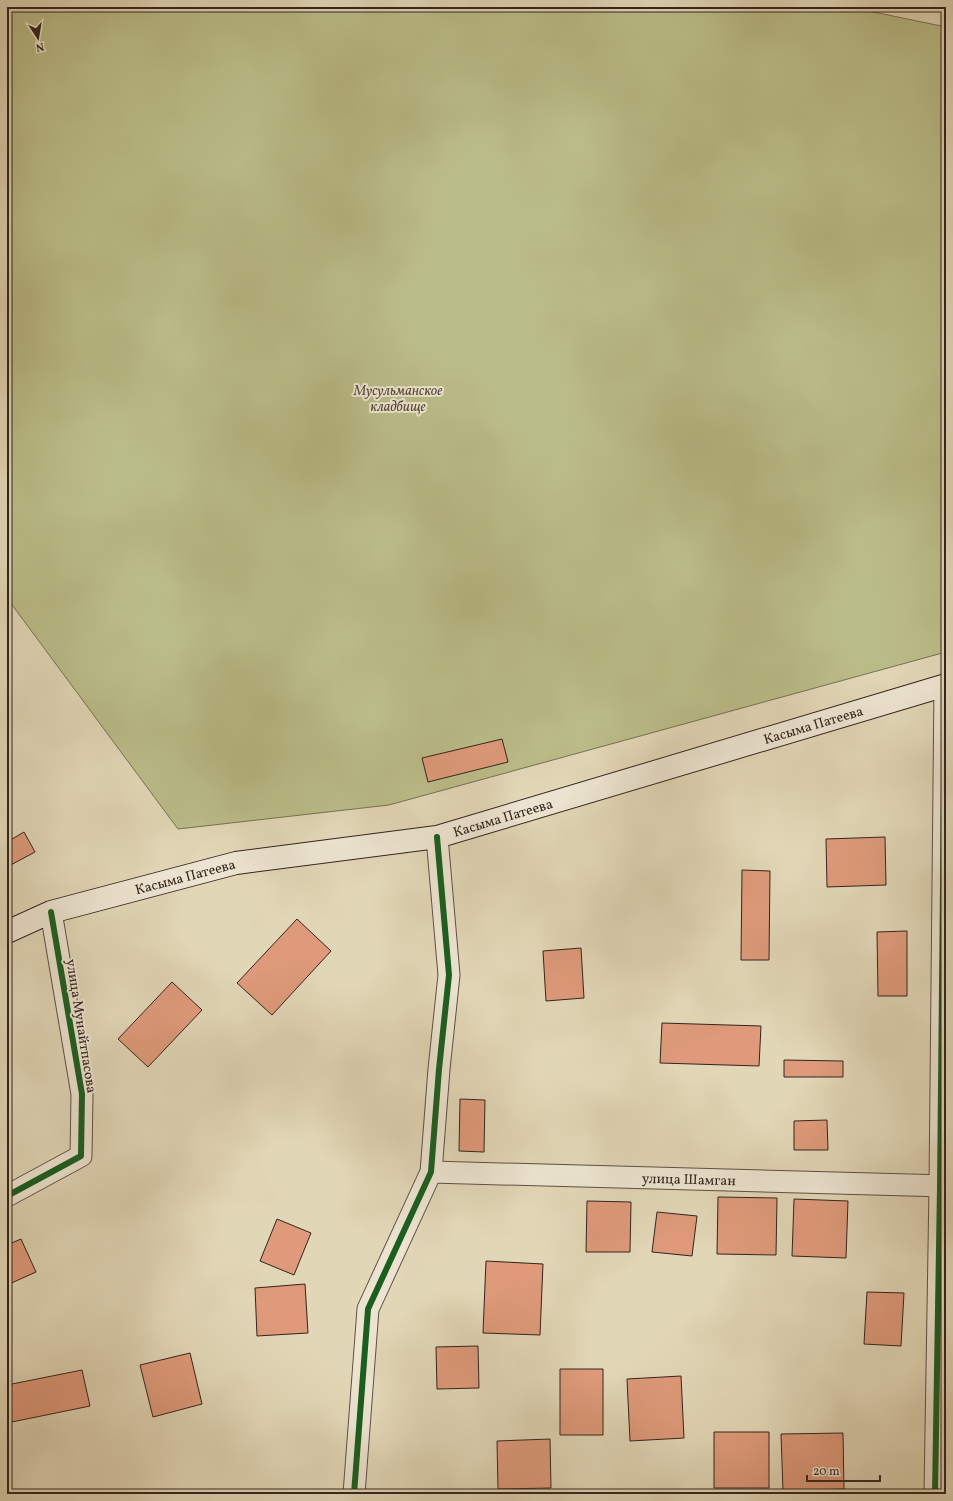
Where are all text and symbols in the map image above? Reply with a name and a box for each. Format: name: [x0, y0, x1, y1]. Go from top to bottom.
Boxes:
north arrow: [18, 18, 58, 58]
text: N: [34, 38, 45, 54]
park label: Мусульманское кладбище: [353, 382, 442, 417]
street label: Касыма Патеева: [761, 702, 866, 750]
street label: Касыма Патеева: [451, 795, 555, 843]
street label: Касыма Патеева: [133, 856, 238, 900]
street label: улица Мунайтпасова: [61, 958, 101, 1095]
street label: улица Шамган: [642, 1170, 737, 1191]
scale bar: [807, 1457, 880, 1483]
text: 20 m: [813, 1464, 840, 1480]

